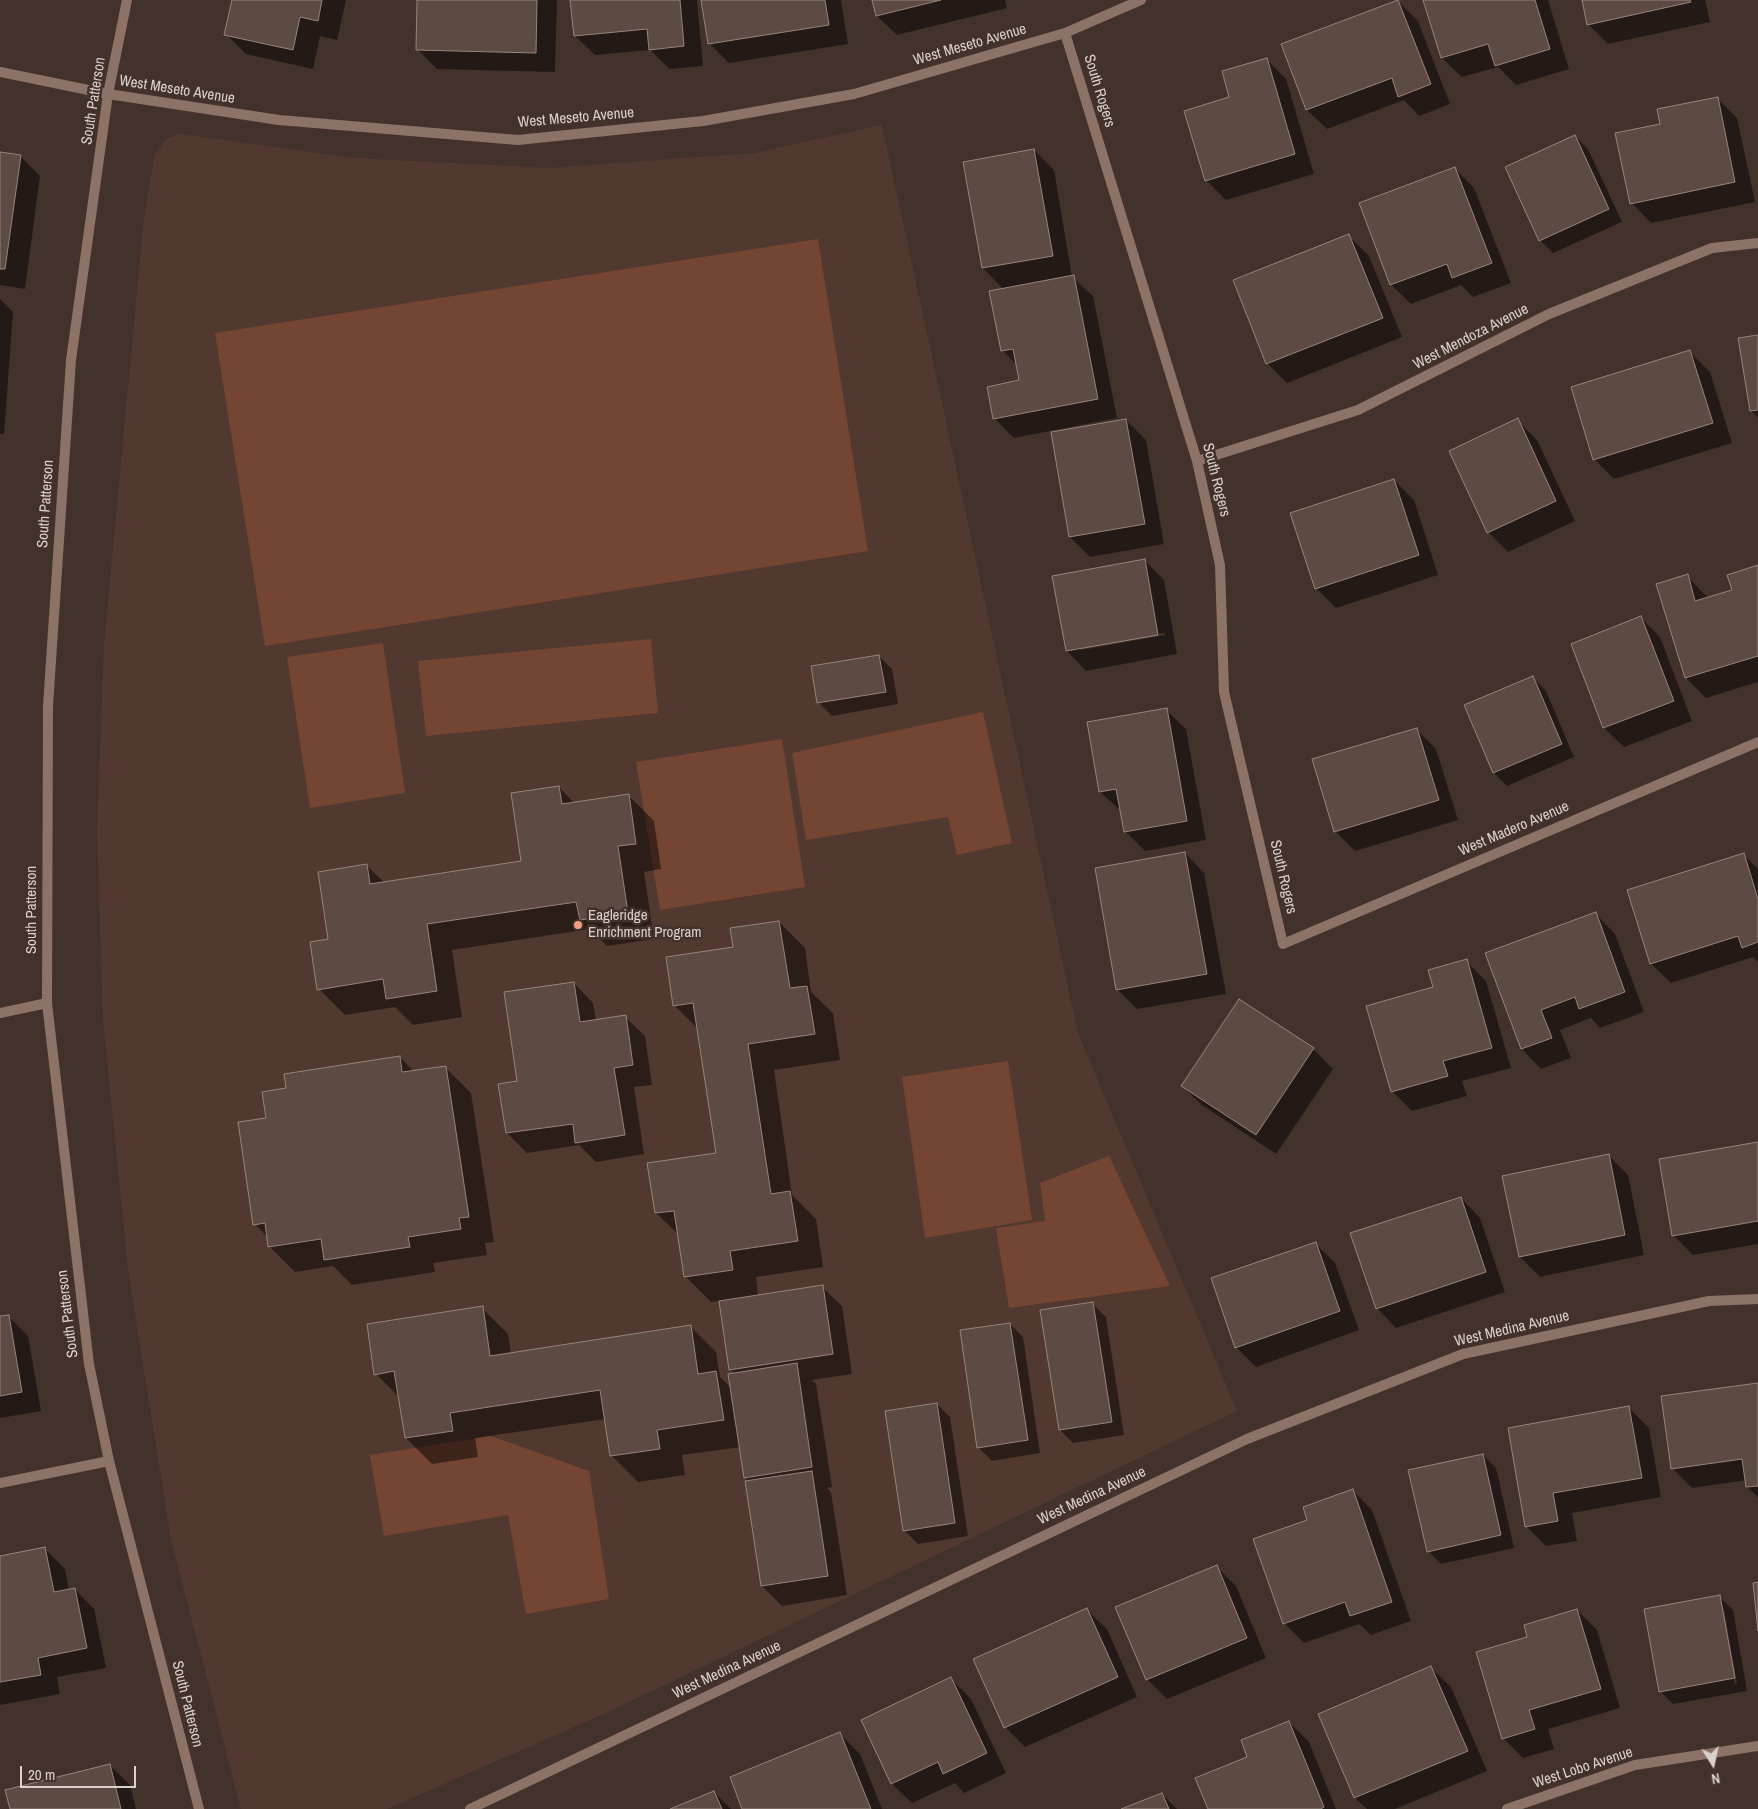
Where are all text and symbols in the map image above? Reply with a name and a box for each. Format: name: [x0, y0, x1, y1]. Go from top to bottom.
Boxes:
street label: West Meseto Avenue: [912, 20, 1028, 70]
street label: South Rogers: [1079, 52, 1119, 130]
street label: South Patterson: [78, 56, 110, 146]
street label: West Meseto Avenue: [118, 72, 236, 108]
street label: West Meseto Avenue: [517, 104, 635, 132]
street label: West Mendoza Avenue: [1410, 300, 1532, 374]
street label: South Rogers: [1198, 441, 1234, 519]
street label: South Patterson: [34, 459, 58, 549]
street label: West Madero Avenue: [1456, 798, 1572, 860]
street label: South Rogers: [1266, 838, 1300, 916]
street label: South Patterson: [23, 866, 41, 954]
place label: Eagleridge Enrichment Program: [588, 907, 701, 942]
marker: Eagleridge Enrichment Program: [572, 919, 584, 931]
street label: South Patterson: [54, 1269, 82, 1359]
street label: West Medina Avenue: [1453, 1307, 1571, 1351]
street label: West Medina Avenue: [1035, 1463, 1149, 1529]
street label: West Medina Avenue: [670, 1637, 784, 1703]
street label: South Patterson: [168, 1659, 206, 1749]
north arrow: [1688, 1739, 1738, 1789]
street label: West Lobo Avenue: [1531, 1743, 1635, 1793]
scale bar: [22, 1756, 139, 1788]
text: 20 m: [28, 1764, 55, 1785]
text: N: [1710, 1769, 1721, 1788]

